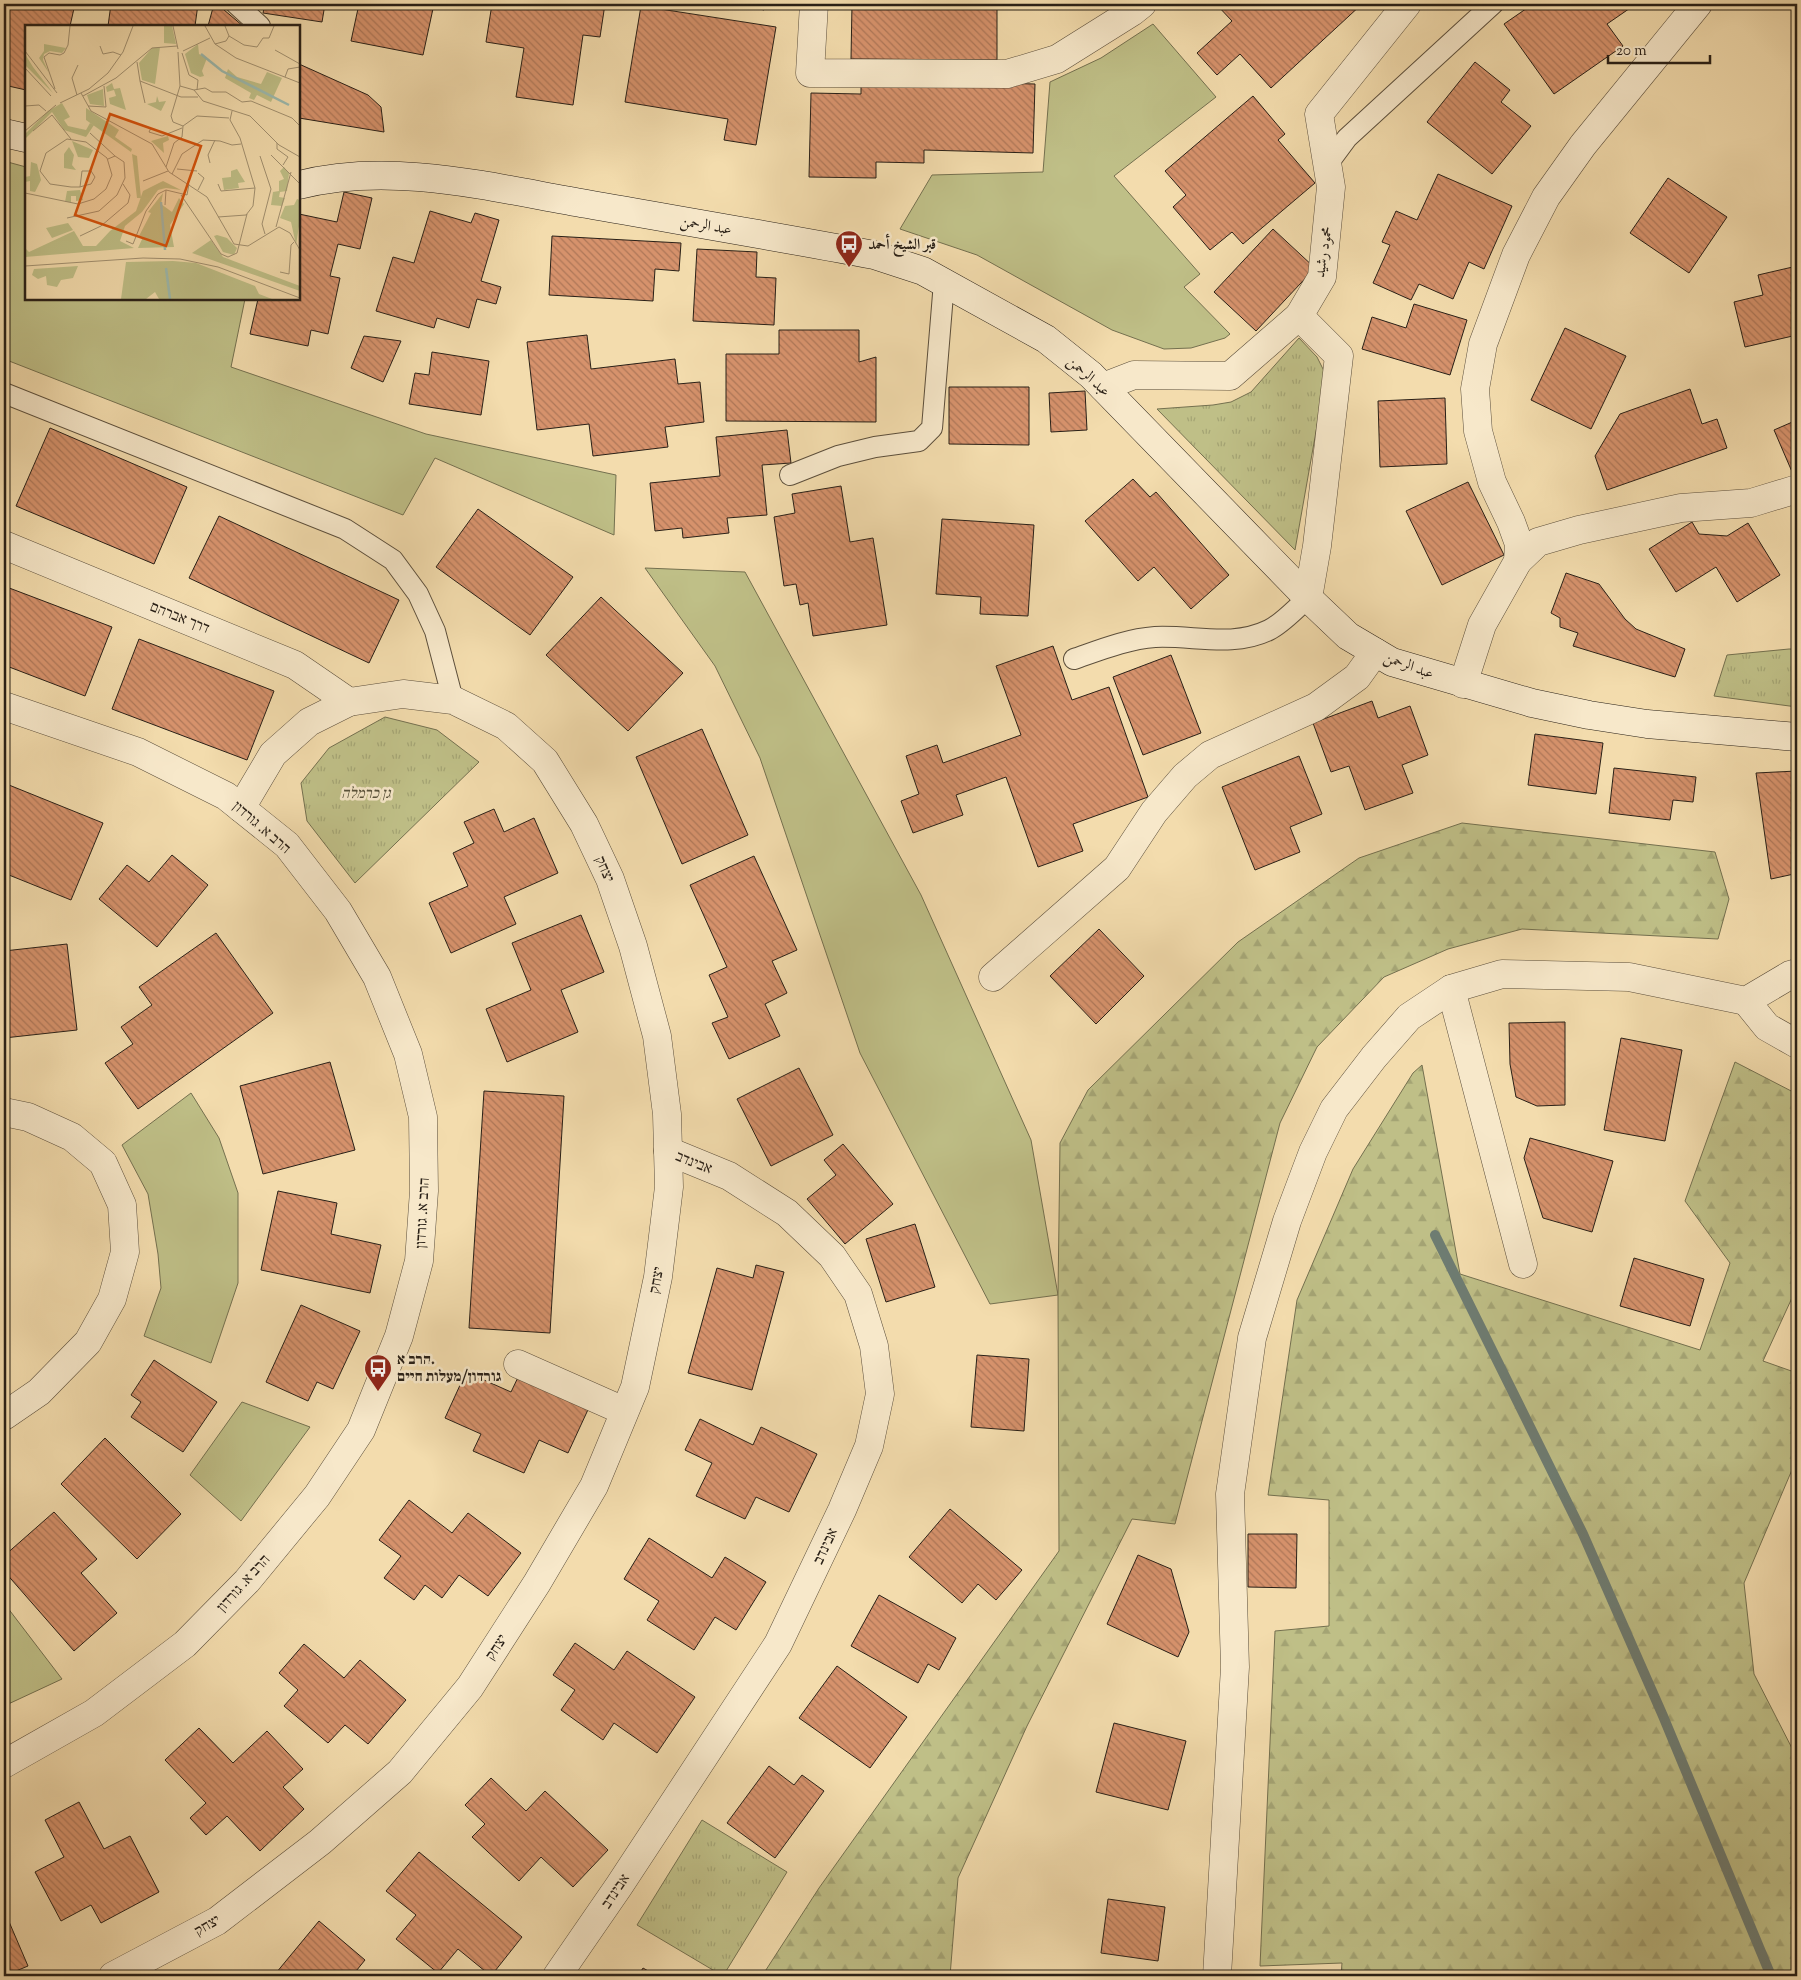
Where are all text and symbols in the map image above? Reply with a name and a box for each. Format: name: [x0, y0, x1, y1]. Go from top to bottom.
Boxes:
inset map: [25, 25, 300, 300]
scale bar: [1608, 32, 1711, 64]
text: 20 m: [1616, 41, 1647, 62]
street label: عبد الرحمن: [678, 212, 733, 241]
street label: محمود رشيد: [1310, 225, 1339, 279]
bus stop icon: قبر الشيخ أحمد: [834, 229, 864, 268]
place label: قبر الشيخ أحمد: [868, 233, 936, 258]
street label: عبد الرحمن: [1062, 352, 1114, 402]
street label: דרך אברהם: [146, 597, 213, 640]
street label: عبد الرحمن: [1380, 648, 1437, 685]
park label: גן כרמלה: [341, 784, 392, 805]
street label: הרב א. גורדון: [227, 797, 295, 859]
street label: יצחק: [589, 853, 619, 886]
street label: אבינדב: [672, 1146, 715, 1180]
street label: הרב א. גורדון: [411, 1177, 436, 1249]
street label: יצחק: [645, 1265, 670, 1295]
place label: הרב א. גורדון/מעלות חיים: [397, 1350, 502, 1388]
bus stop icon: הרב א. גורדון/מעלות חיים: [363, 1353, 393, 1392]
street label: אבינדב: [809, 1525, 844, 1568]
street label: הרב א. גורדון: [213, 1551, 276, 1617]
street label: יצחק: [481, 1631, 513, 1665]
street label: אבינדב: [597, 1870, 636, 1914]
street label: יצחק: [191, 1910, 225, 1942]

